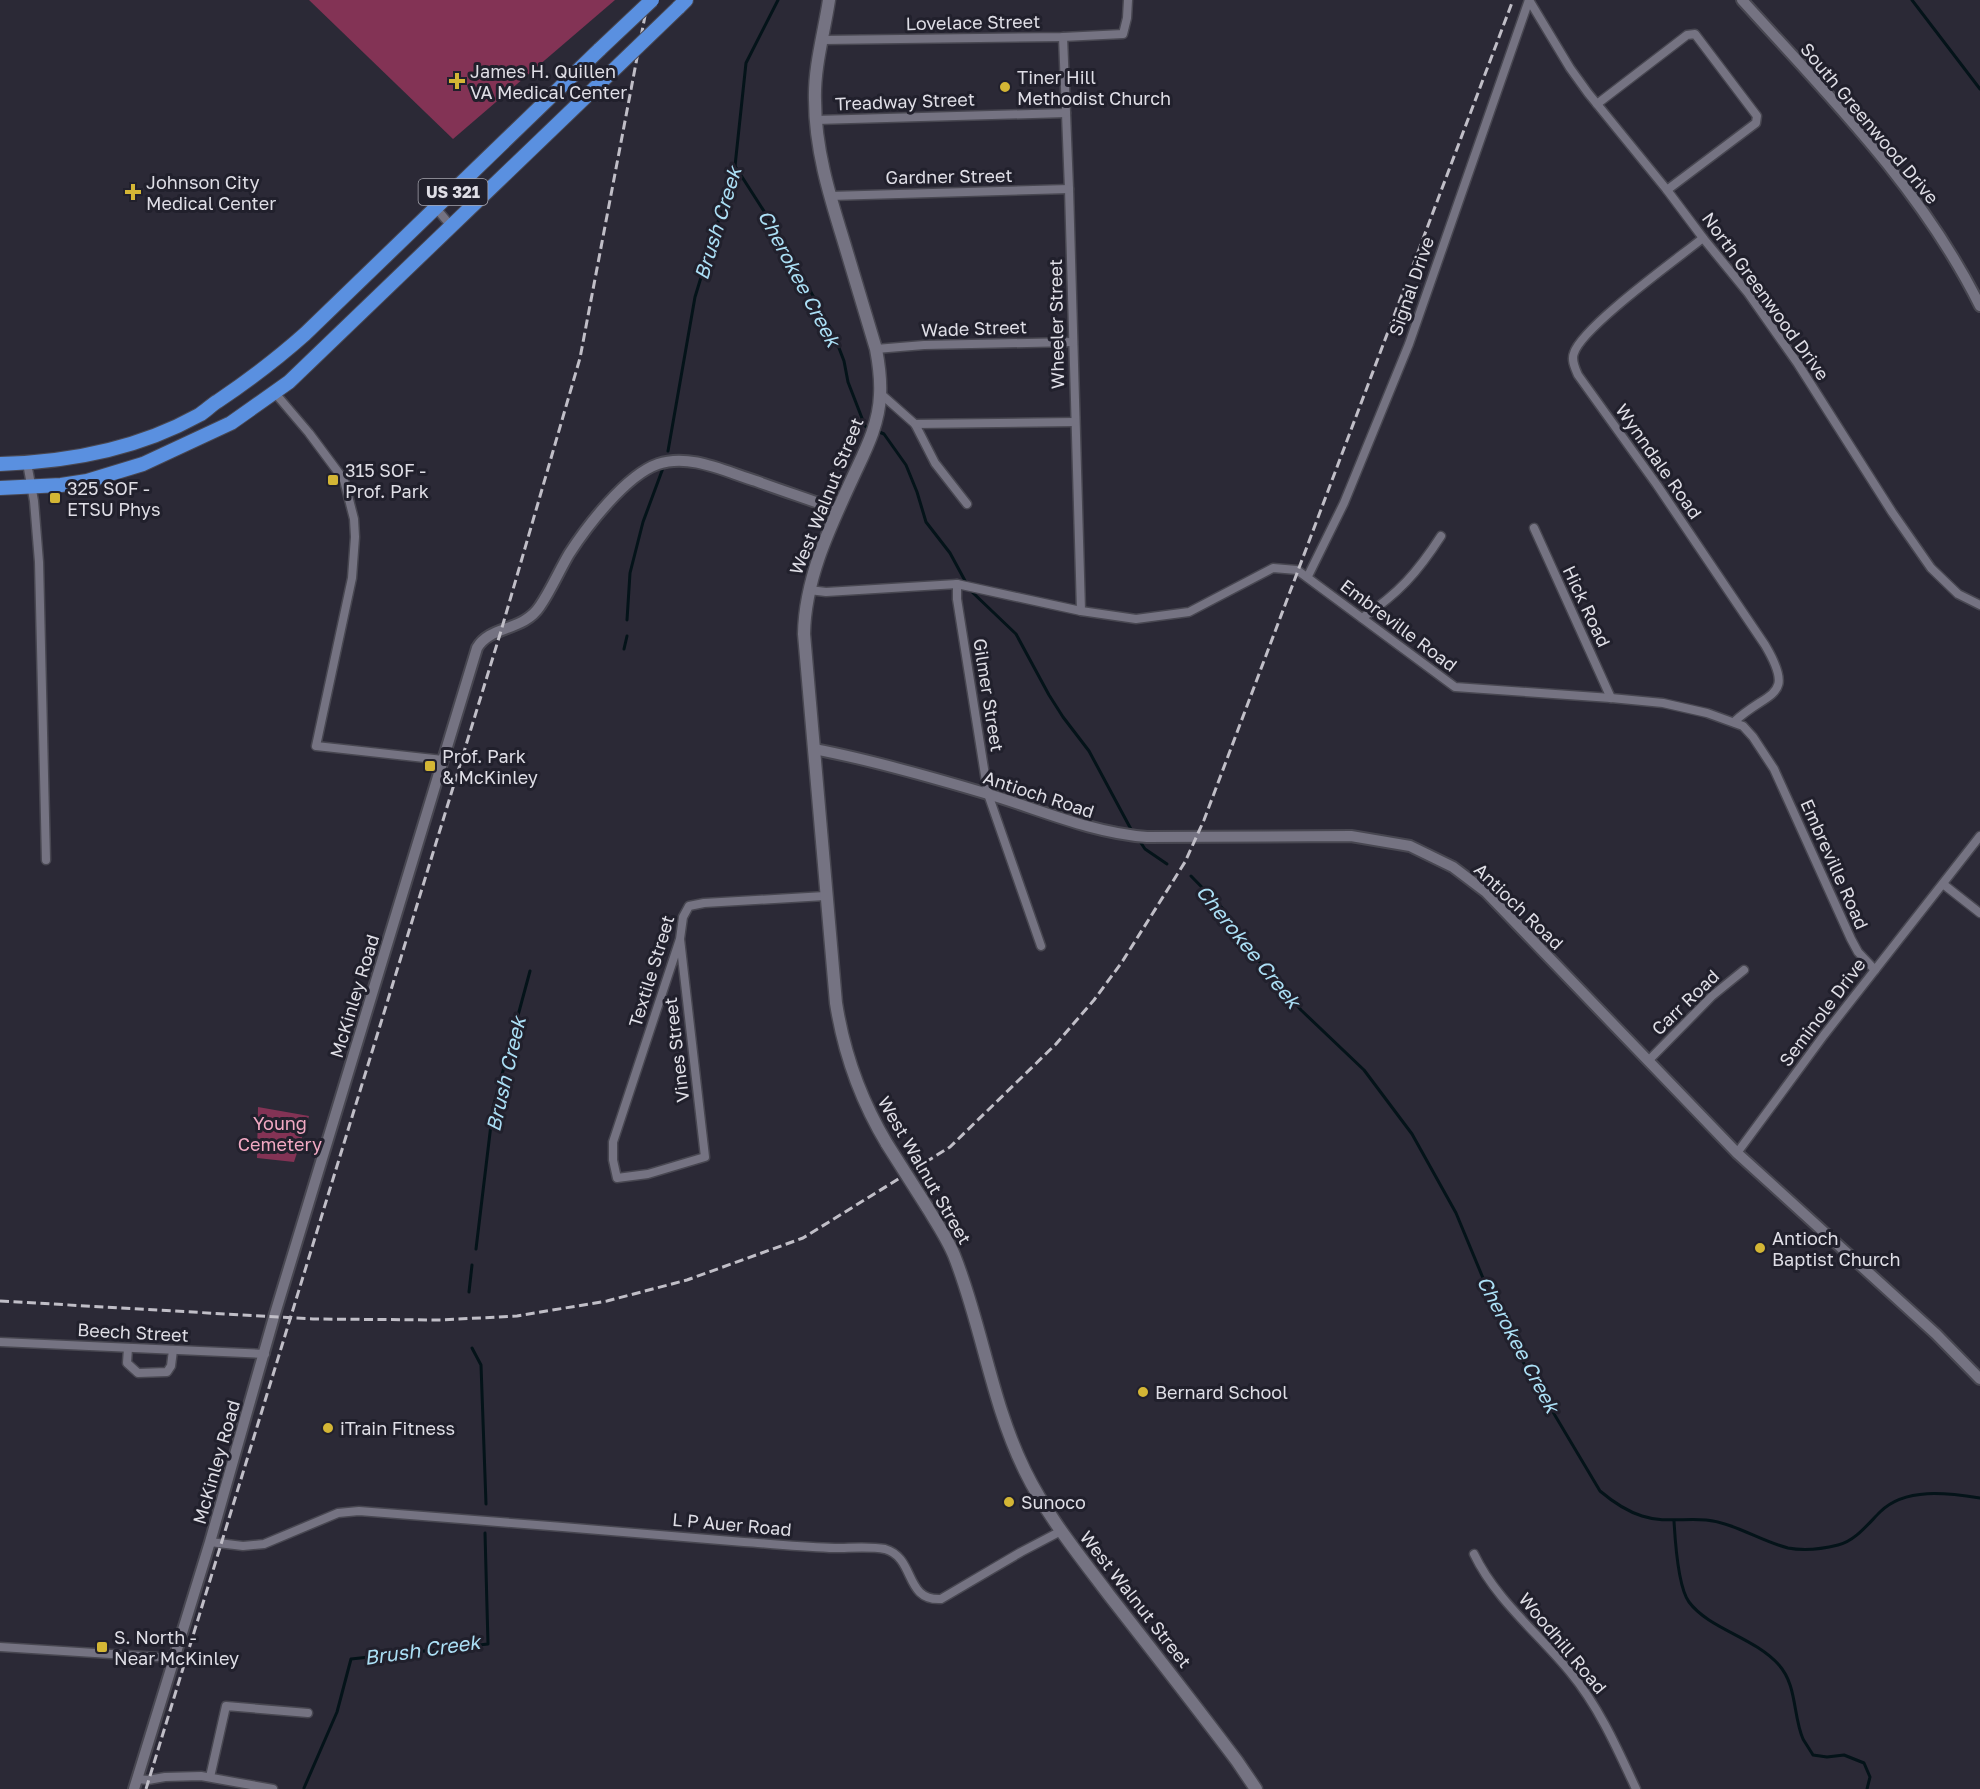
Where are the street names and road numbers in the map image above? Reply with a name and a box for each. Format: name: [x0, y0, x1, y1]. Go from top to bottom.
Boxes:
street label: Lovelace Street: [905, 10, 1041, 34]
street label: South Greenwood Drive: [1796, 38, 1944, 208]
street label: Treadway Street: [835, 88, 975, 114]
street label: Gardner Street: [885, 164, 1013, 188]
road number: US 321: [418, 179, 488, 205]
street label: North Greenwood Drive: [1698, 208, 1834, 384]
street label: Signal Drive: [1384, 233, 1438, 339]
street label: Wheeler Street: [1044, 259, 1068, 389]
street label: Wade Street: [921, 315, 1027, 341]
street label: Wynndale Road: [1611, 399, 1707, 523]
street label: West Walnut Street: [784, 414, 868, 578]
street label: Hick Road: [1559, 562, 1615, 650]
street label: Embreville Road: [1336, 574, 1462, 676]
street label: Gilmer Street: [969, 637, 1009, 753]
street label: Antioch Road: [981, 766, 1097, 822]
street label: Embreville Road: [1796, 795, 1874, 933]
street label: Antioch Road: [1470, 858, 1568, 954]
street label: Textile Street: [624, 912, 678, 1030]
street label: McKinley Road: [325, 932, 383, 1060]
street label: Seminole Drive: [1774, 954, 1870, 1070]
street label: Carr Road: [1647, 965, 1723, 1039]
street label: Vines Street: [659, 996, 693, 1104]
street label: West Walnut Street: [874, 1092, 976, 1248]
street label: Beech Street: [77, 1318, 189, 1346]
street label: McKinley Road: [188, 1397, 244, 1527]
street label: L P Auer Road: [671, 1508, 793, 1540]
street label: West Walnut Street: [1076, 1526, 1196, 1672]
street label: Woodhill Road: [1514, 1588, 1612, 1698]

